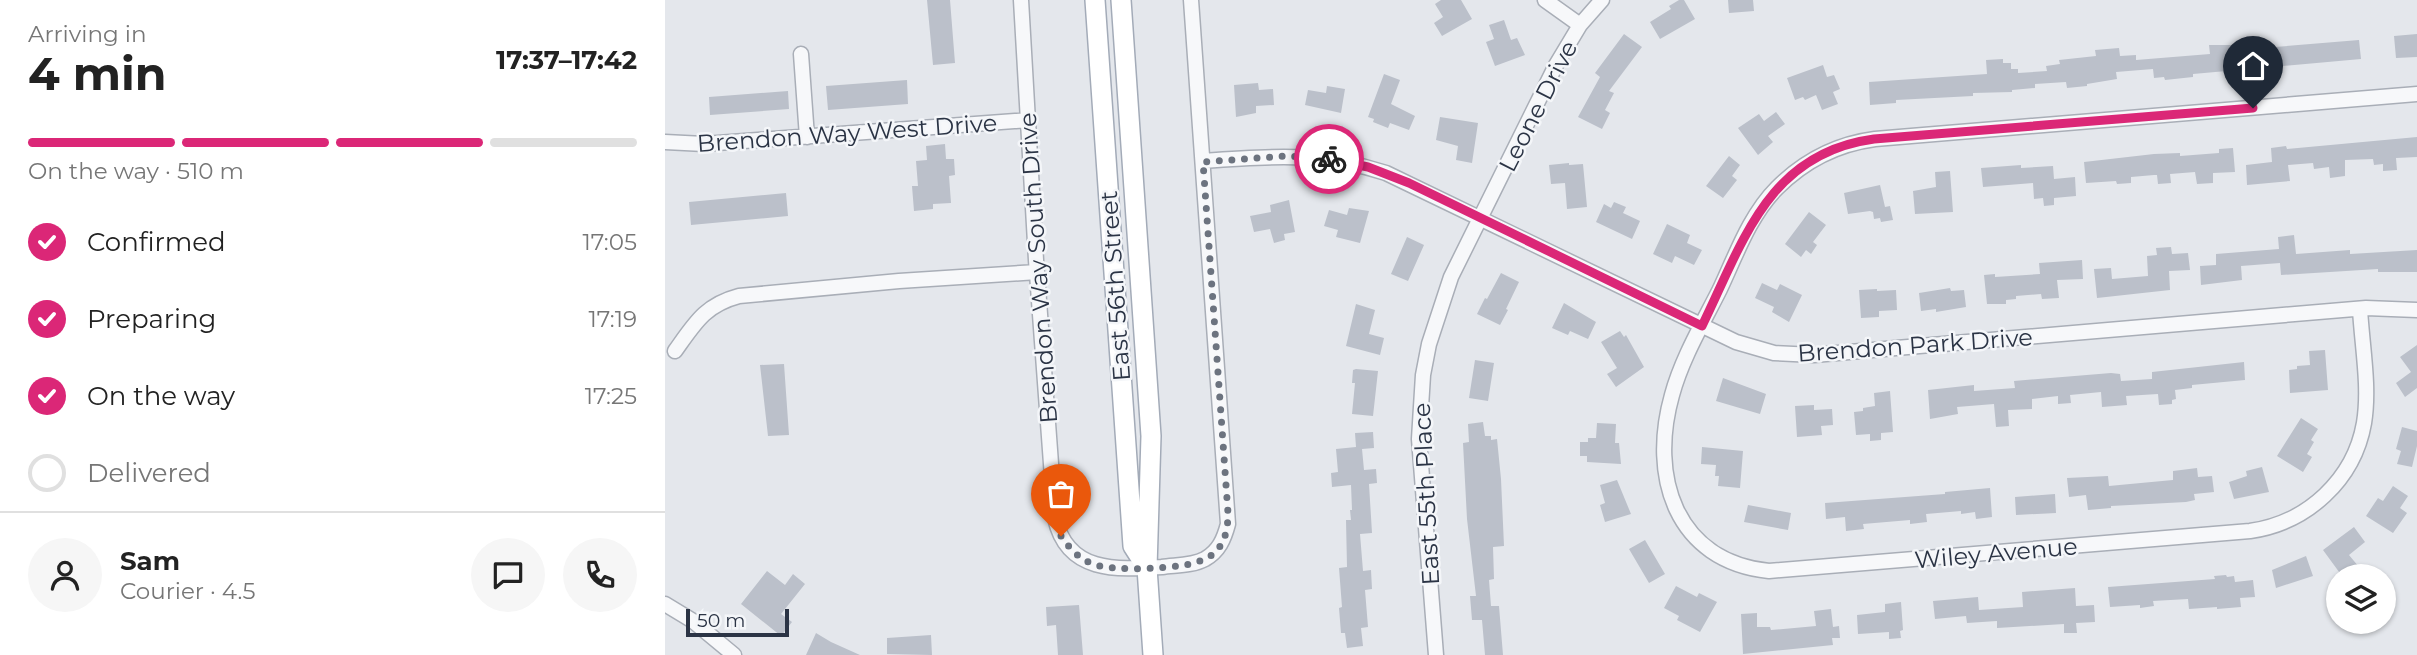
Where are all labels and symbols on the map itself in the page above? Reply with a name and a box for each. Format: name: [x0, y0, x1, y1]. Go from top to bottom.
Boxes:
street label: Leone Drive: [1493, 36, 1583, 176]
pin: [2223, 36, 2283, 108]
street label: Brendon Way West Drive: [696, 108, 998, 158]
street label: Brendon Way South Drive: [1013, 112, 1063, 424]
courier: [1294, 124, 1364, 194]
street label: East 56th Street: [1094, 190, 1136, 382]
street label: Brendon Park Drive: [1796, 322, 2034, 368]
street label: East 55th Place: [1407, 402, 1445, 586]
pin: [1031, 464, 1091, 536]
street label: Wiley Avenue: [1913, 531, 2079, 575]
scale bar: [686, 606, 789, 638]

